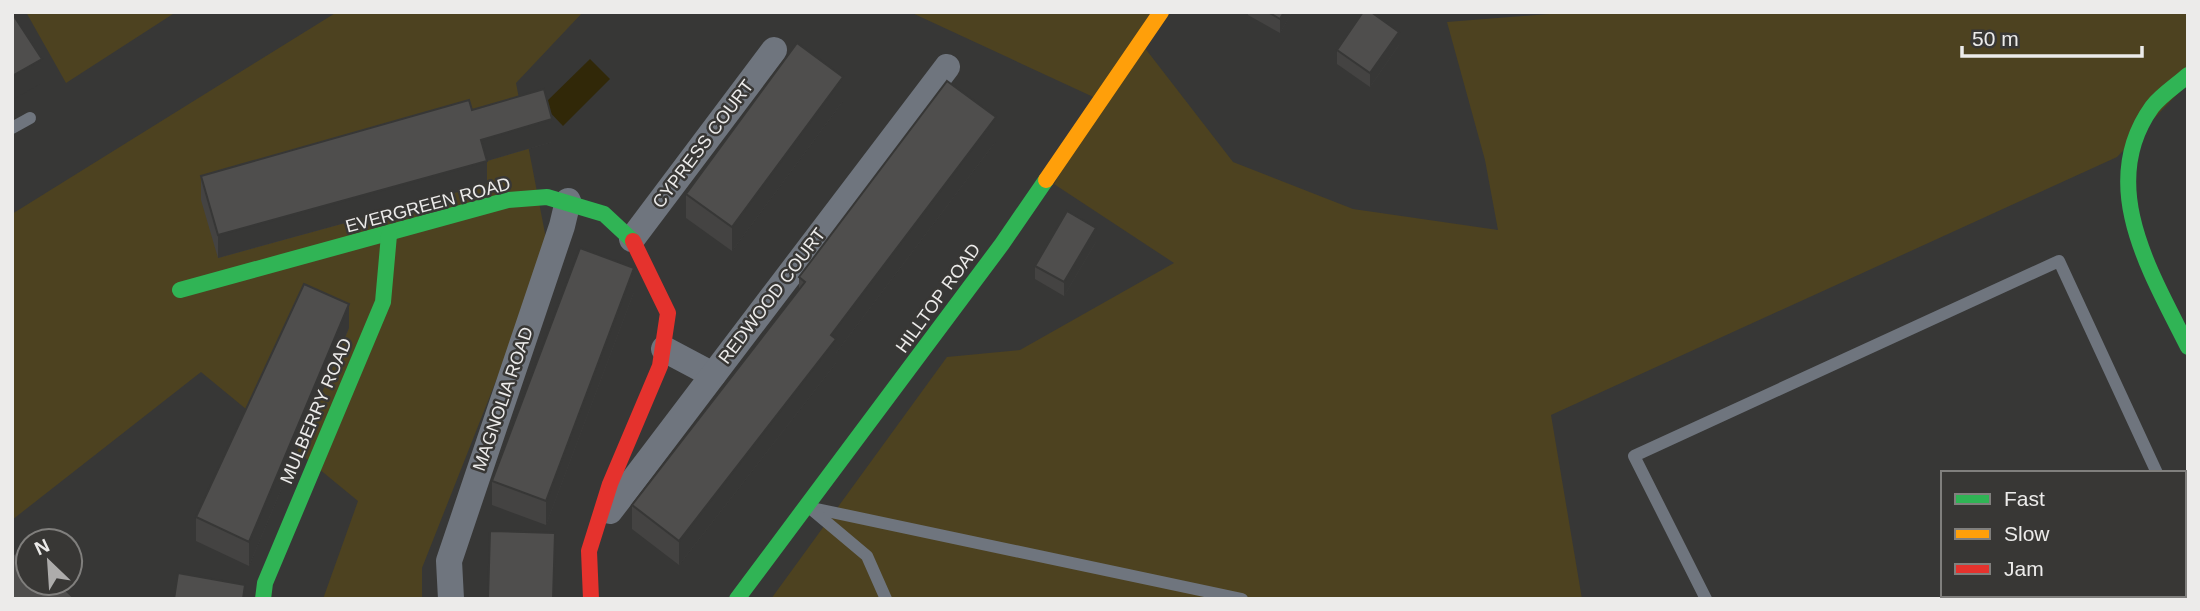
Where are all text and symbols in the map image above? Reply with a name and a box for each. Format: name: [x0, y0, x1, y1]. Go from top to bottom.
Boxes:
scale bar: [1962, 14, 2142, 58]
text: 50 m: [1972, 27, 2019, 50]
street label: CYPRESS COURT: [648, 76, 758, 212]
street label: EVERGREEN ROAD: [343, 173, 513, 237]
street label: REDWOOD COURT: [714, 224, 830, 368]
street label: HILLTOP ROAD: [892, 240, 984, 356]
street label: MAGNOLIA ROAD: [469, 324, 537, 474]
street label: MULBERRY ROAD: [276, 335, 356, 487]
legend: [1941, 471, 2186, 597]
text: Fast: [2004, 487, 2045, 510]
text: Slow: [2004, 522, 2050, 545]
north arrow: [14, 527, 84, 597]
text: N: [31, 535, 53, 559]
text: Jam: [2004, 557, 2044, 580]

